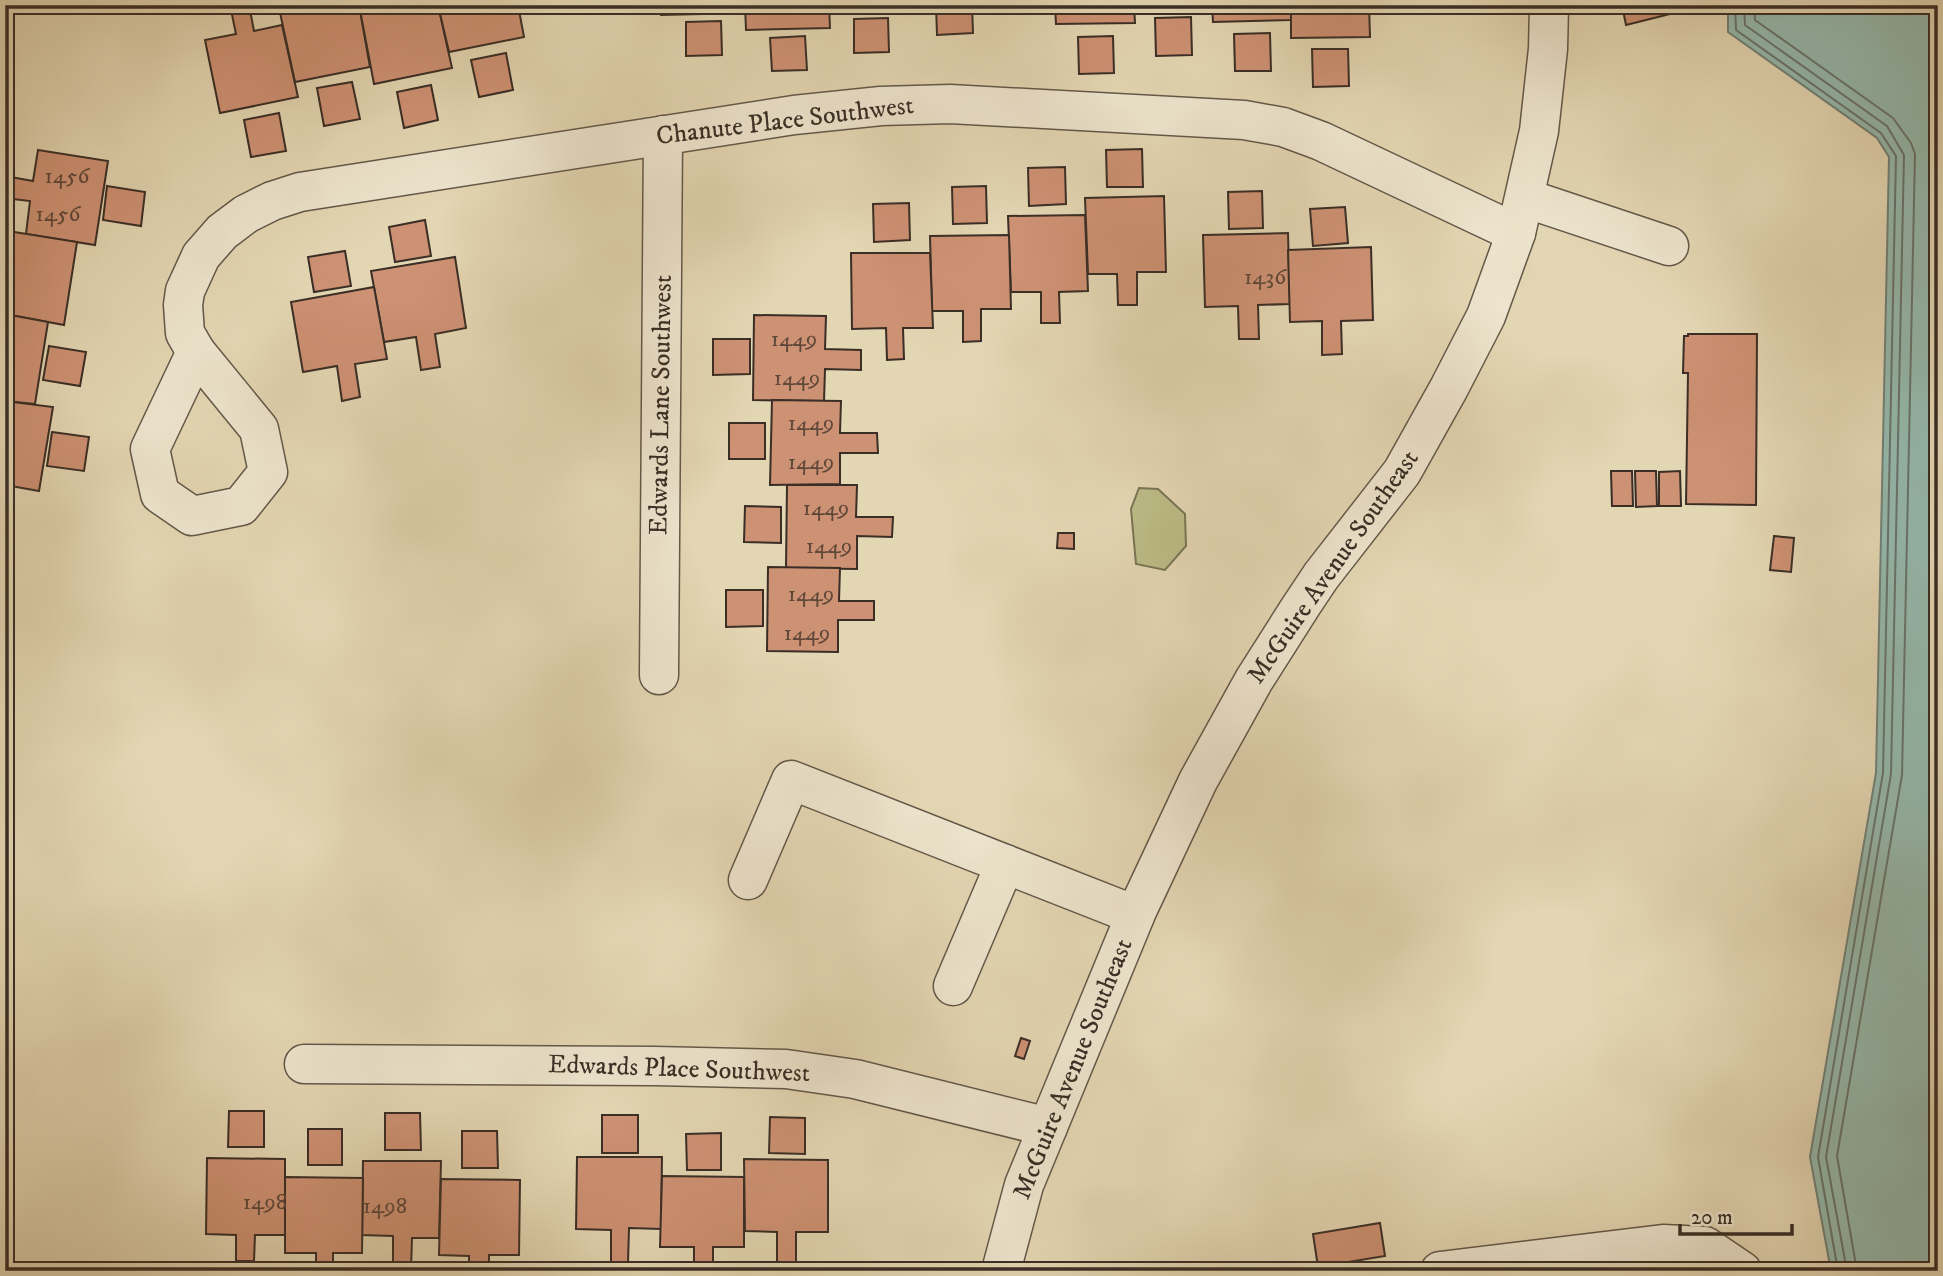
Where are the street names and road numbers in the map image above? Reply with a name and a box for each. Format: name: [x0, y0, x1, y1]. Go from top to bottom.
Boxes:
street label: Chanute Place Southwest: [654, 89, 916, 153]
street label: Edwards Lane Southwest: [642, 275, 680, 535]
street label: McGuire Avenue Southeast: [1240, 444, 1426, 690]
street label: McGuire Avenue Southeast: [1006, 934, 1140, 1204]
street label: Edwards Place Southwest: [547, 1048, 811, 1090]

